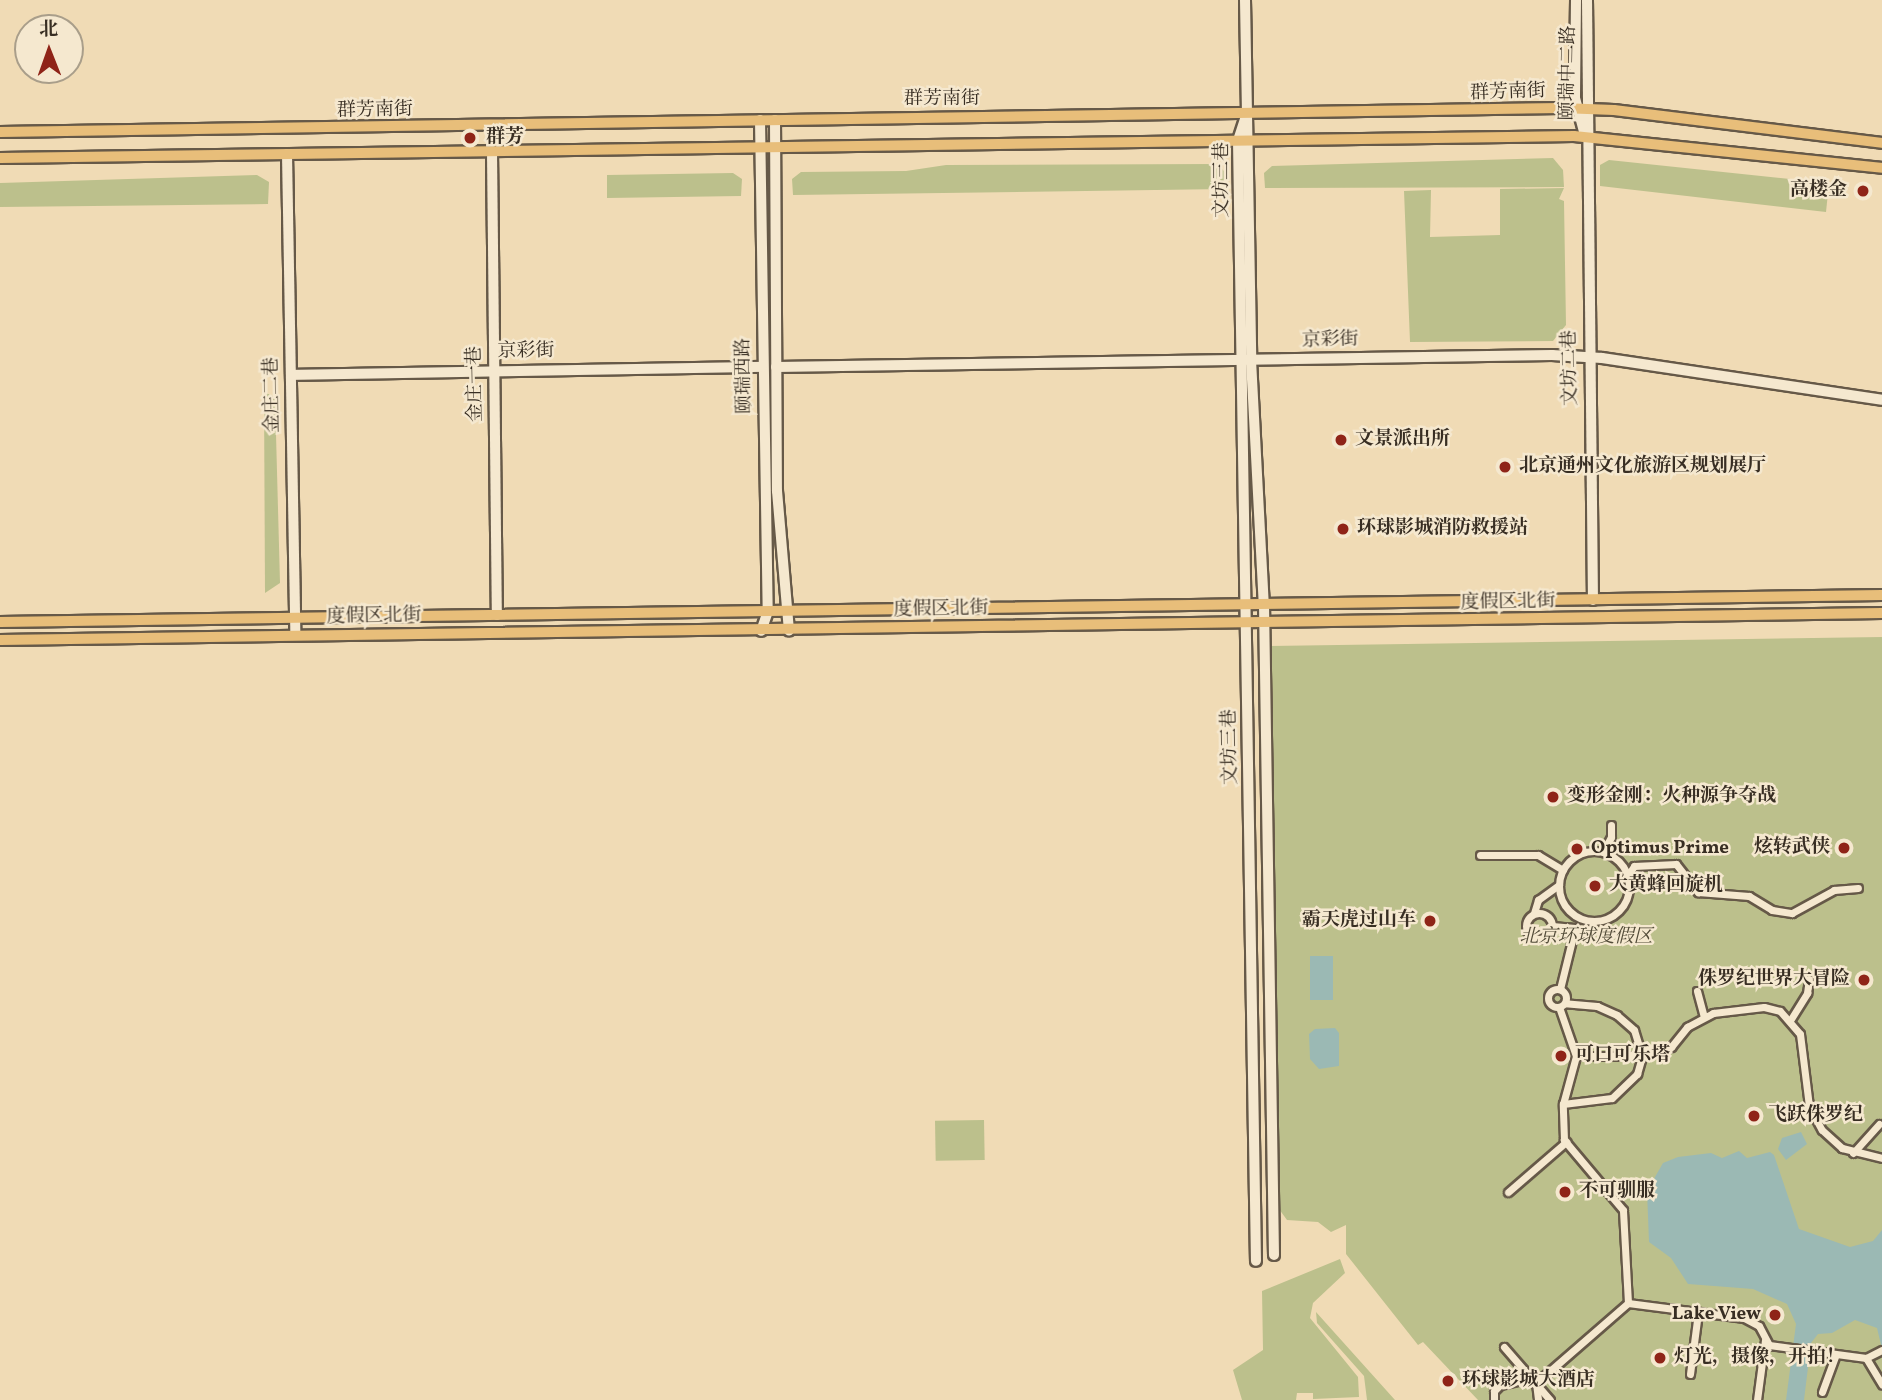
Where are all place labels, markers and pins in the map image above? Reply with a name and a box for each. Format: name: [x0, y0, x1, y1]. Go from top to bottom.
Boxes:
place label: 群芳: [486, 127, 524, 149]
marker: 群芳: [460, 128, 480, 148]
place label: 高楼金: [1790, 180, 1847, 202]
marker: 高楼金: [1853, 181, 1873, 201]
place label: 文景派出所: [1355, 429, 1450, 451]
marker: 文景派出所: [1333, 432, 1349, 448]
place label: 北京通州文化旅游区规划展厅: [1519, 456, 1766, 478]
marker: 北京通州文化旅游区规划展厅: [1497, 459, 1513, 475]
place label: 环球影城消防救援站: [1357, 518, 1528, 540]
marker: 环球影城消防救援站: [1335, 521, 1351, 537]
place label: 变形金刚：火种源争夺战: [1567, 786, 1776, 808]
marker: 变形金刚：火种源争夺战: [1545, 789, 1561, 805]
place label: 炫转武侠: [1754, 837, 1830, 859]
place label: Optimus Prime: [1591, 838, 1729, 860]
marker: 炫转武侠: [1836, 840, 1852, 856]
marker: Optimus Prime: [1569, 841, 1585, 857]
place label: 大黄蜂回旋机: [1609, 875, 1723, 897]
marker: 大黄蜂回旋机: [1587, 878, 1603, 894]
place label: 霸天虎过山车: [1302, 910, 1416, 932]
marker: 霸天虎过山车: [1422, 913, 1438, 929]
place label: 侏罗纪世界大冒险: [1698, 969, 1850, 991]
marker: 侏罗纪世界大冒险: [1856, 972, 1872, 988]
place label: 可口可乐塔: [1575, 1045, 1670, 1067]
marker: 可口可乐塔: [1553, 1048, 1569, 1064]
place label: 飞跃侏罗纪: [1768, 1105, 1863, 1127]
marker: 飞跃侏罗纪: [1746, 1108, 1762, 1124]
place label: 不可驯服: [1579, 1181, 1655, 1203]
marker: 不可驯服: [1557, 1184, 1573, 1200]
place label: Lake View: [1671, 1304, 1761, 1326]
marker: Lake View: [1767, 1307, 1783, 1323]
place label: 灯光，摄像，开拍！: [1674, 1347, 1845, 1369]
marker: 灯光，摄像，开拍！: [1652, 1350, 1668, 1366]
place label: 环球影城大酒店: [1462, 1370, 1595, 1392]
marker: 环球影城大酒店: [1440, 1373, 1456, 1389]

